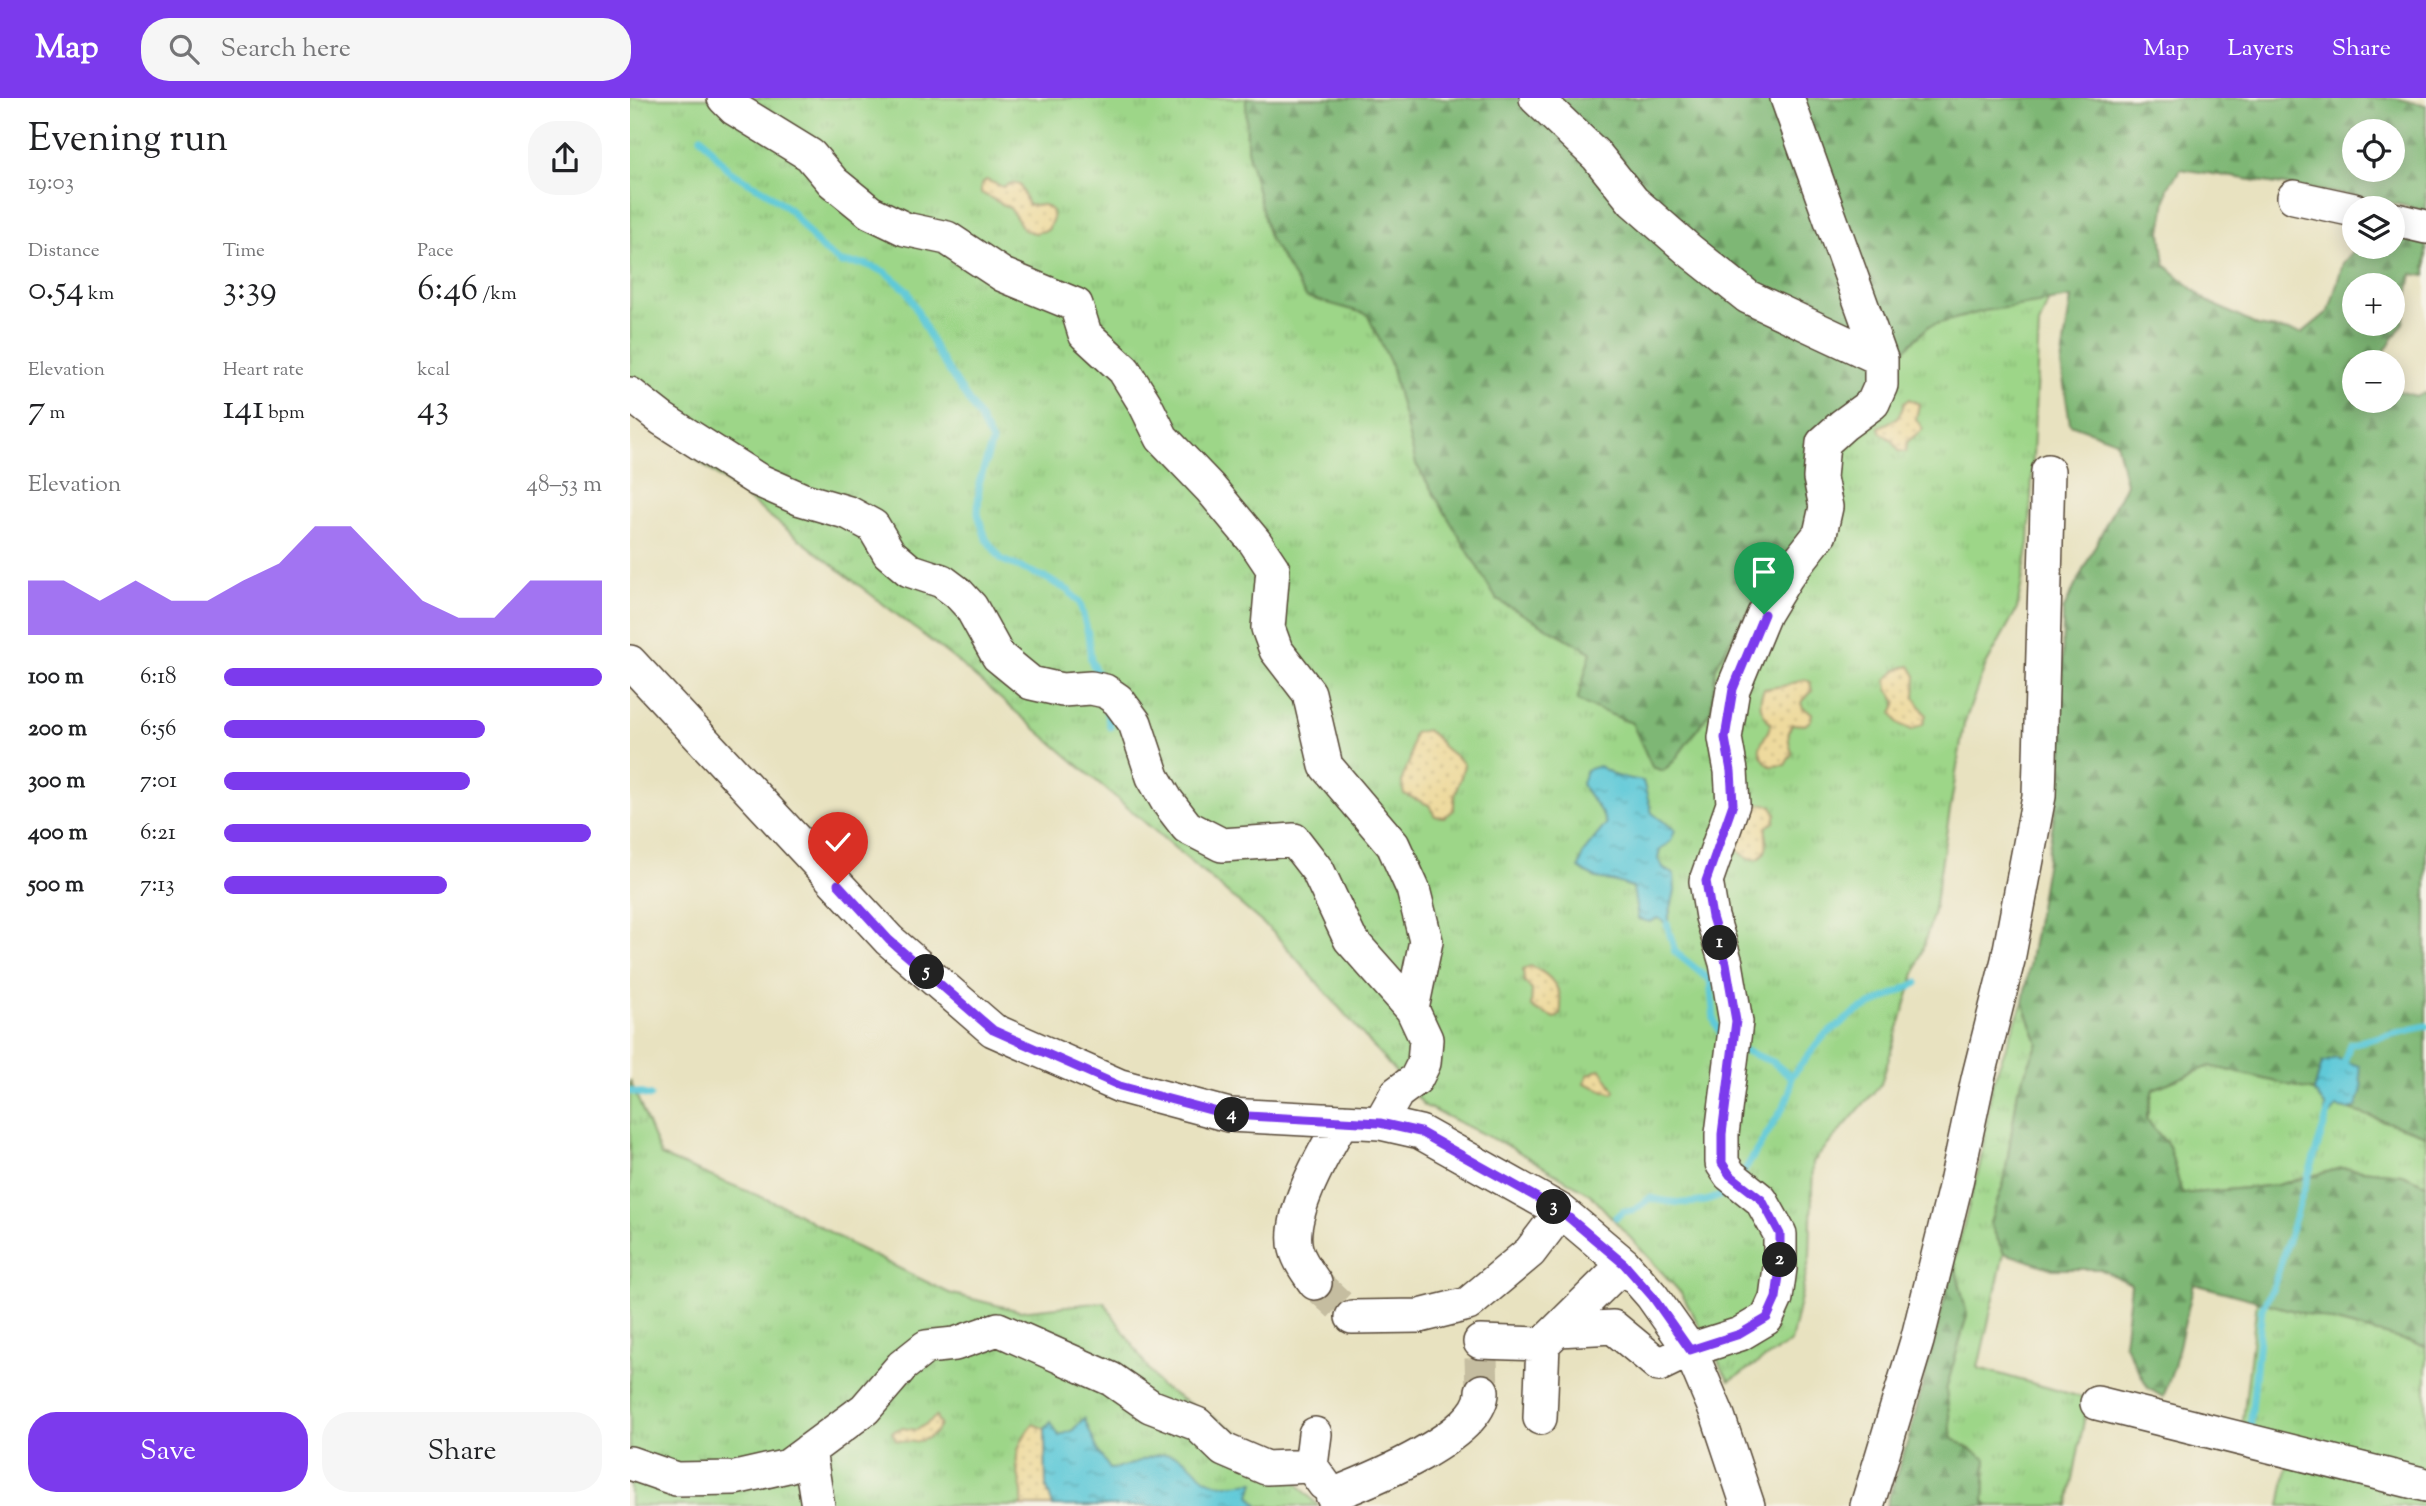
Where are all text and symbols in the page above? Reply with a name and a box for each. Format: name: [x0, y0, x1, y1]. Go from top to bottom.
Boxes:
search box: [141, 18, 631, 81]
text: Map: [35, 25, 99, 73]
icon: search: [165, 30, 203, 68]
text: Search here: [221, 31, 351, 68]
text: Map: [2143, 32, 2189, 66]
text: Layers: [2227, 32, 2294, 66]
text: Share: [2332, 32, 2391, 66]
text: Evening run: [28, 114, 228, 168]
map controls: [2342, 119, 2405, 413]
button: locate: [2342, 119, 2405, 182]
button: share: [528, 121, 602, 195]
text: 19:03: [28, 167, 74, 200]
button: layers: [2342, 196, 2405, 259]
text: Distance: [28, 238, 100, 265]
text: Time: [223, 238, 265, 265]
text: Pace: [417, 238, 454, 265]
text: 0.54: [28, 265, 84, 316]
text: 3:39: [223, 265, 277, 316]
text: 6:46: [417, 265, 478, 316]
button: +: [2342, 273, 2405, 336]
text: km: [84, 281, 114, 308]
text: /km: [478, 281, 517, 308]
button: −: [2342, 350, 2405, 413]
text: Elevation: [28, 357, 105, 384]
text: Heart rate: [223, 357, 304, 384]
text: kcal: [417, 357, 450, 384]
text: 7: [28, 384, 46, 435]
text: 141: [223, 384, 264, 435]
text: 43: [417, 384, 449, 435]
text: m: [46, 400, 65, 427]
text: bpm: [264, 400, 305, 427]
text: Elevation: [28, 469, 121, 502]
text: 48–53 m: [526, 469, 602, 502]
pin: [1734, 542, 1794, 614]
icon: arrive: [1745, 553, 1783, 591]
text: 100 m: [28, 661, 84, 694]
text: 6:18: [140, 661, 177, 694]
text: 200 m: [28, 713, 87, 746]
text: 6:56: [140, 713, 176, 746]
text: 300 m: [28, 765, 85, 798]
text: 7:01: [140, 765, 177, 798]
pin: [808, 812, 868, 884]
text: 400 m: [28, 817, 88, 850]
text: 6:21: [140, 817, 176, 850]
icon: check: [819, 823, 857, 861]
text: 500 m: [28, 869, 84, 902]
text: 7:13: [140, 869, 175, 902]
pin: 1: [1702, 926, 1738, 960]
text: 1: [1716, 929, 1723, 956]
pin: 5: [910, 954, 944, 990]
text: 5: [923, 958, 930, 985]
pin: 4: [1214, 1098, 1250, 1132]
text: 4: [1227, 1101, 1236, 1128]
pin: 3: [1536, 1190, 1572, 1224]
text: 3: [1550, 1193, 1557, 1220]
pin: 2: [1762, 1242, 1798, 1278]
text: 2: [1775, 1246, 1784, 1273]
button: Save: [28, 1412, 308, 1492]
button: Share: [322, 1412, 602, 1492]

